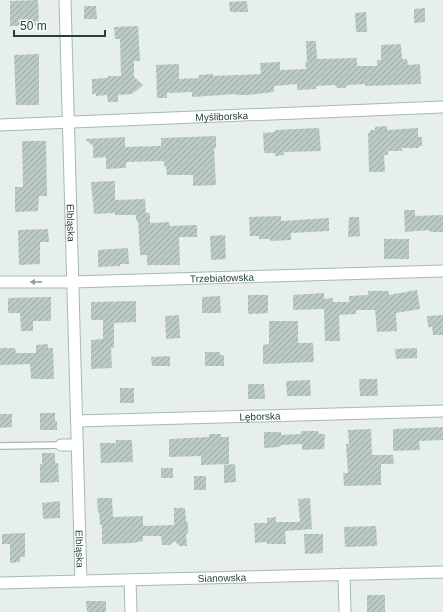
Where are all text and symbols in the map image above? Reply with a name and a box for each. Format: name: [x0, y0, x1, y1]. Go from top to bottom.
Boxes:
scale bar: [14, 12, 105, 38]
text: 50 m: [20, 19, 47, 33]
street label: Myśliborska: [195, 109, 249, 123]
street label: Elbląska: [65, 204, 77, 242]
street label: Trzebiatowska: [190, 271, 255, 284]
one-way arrow: [30, 278, 42, 285]
street label: Lęborska: [239, 410, 281, 422]
street label: Elbląska: [74, 530, 86, 568]
street label: Sianowska: [198, 571, 247, 584]

